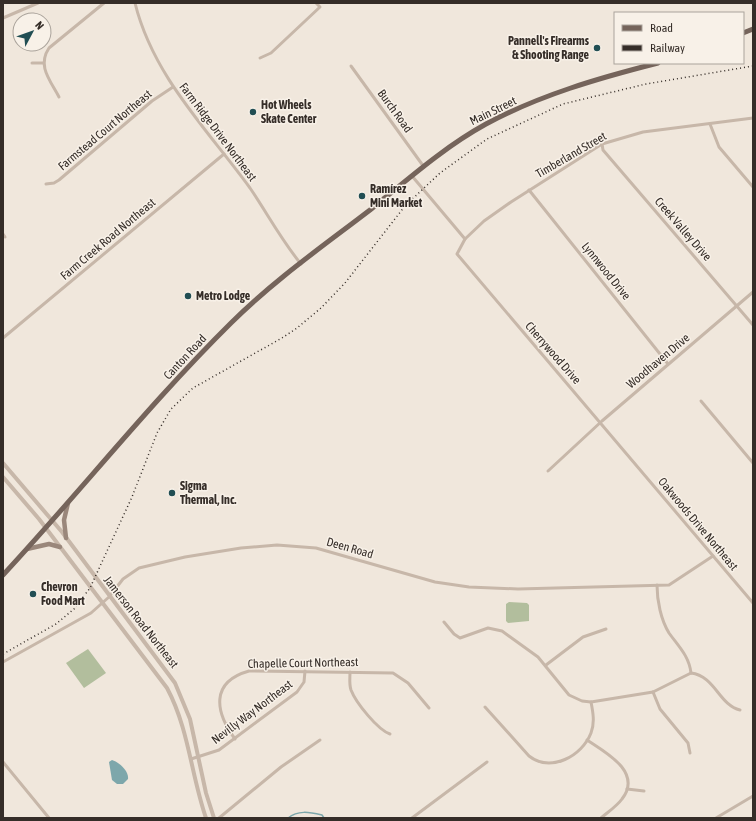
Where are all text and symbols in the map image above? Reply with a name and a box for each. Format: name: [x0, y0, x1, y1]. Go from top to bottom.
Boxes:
north arrow: [12, 12, 52, 52]
legend: [614, 12, 744, 64]
text: N: [33, 19, 46, 32]
text: Road: [650, 21, 673, 35]
place label: Pannell's Firearms & Shooting Range: [508, 34, 590, 62]
text: Railway: [650, 41, 685, 55]
marker: Pannell's Firearms & Shooting Range: [592, 43, 602, 53]
street label: Farm Ridge Drive Northeast: [176, 80, 260, 184]
street label: Farmstead Court Northeast: [55, 86, 155, 173]
street label: Burch Road: [375, 87, 415, 135]
street label: Main Street: [467, 93, 519, 128]
place label: Hot Wheels Skate Center: [261, 98, 317, 126]
marker: Hot Wheels Skate Center: [248, 107, 258, 117]
street label: Timberland Street: [533, 129, 609, 181]
place label: Ramírez Mini Market: [370, 182, 423, 210]
marker: Ramírez Mini Market: [357, 191, 367, 201]
street label: Farm Creek Road Northeast: [58, 195, 159, 283]
street label: Creek Valley Drive: [652, 195, 714, 263]
street label: Lynnwood Drive: [579, 239, 633, 303]
place label: Metro Lodge: [196, 289, 251, 303]
marker: Metro Lodge: [183, 291, 193, 301]
street label: Cherrywood Drive: [522, 319, 584, 387]
street label: Woodhaven Drive: [624, 331, 692, 391]
street label: Canton Road: [161, 332, 209, 382]
street label: Oakwoods Drive Northeast: [655, 475, 741, 574]
place label: Sigma Thermal, Inc.: [180, 479, 236, 507]
marker: Sigma Thermal, Inc.: [167, 488, 177, 498]
street label: Deen Road: [325, 535, 375, 561]
street label: Jamerson Road Northeast: [101, 573, 182, 671]
place label: Chevron Food Mart: [41, 580, 85, 608]
marker: Chevron Food Mart: [28, 589, 38, 599]
street label: Chapelle Court Northeast: [248, 655, 359, 671]
street label: Nevilly Way Northeast: [209, 677, 296, 747]

